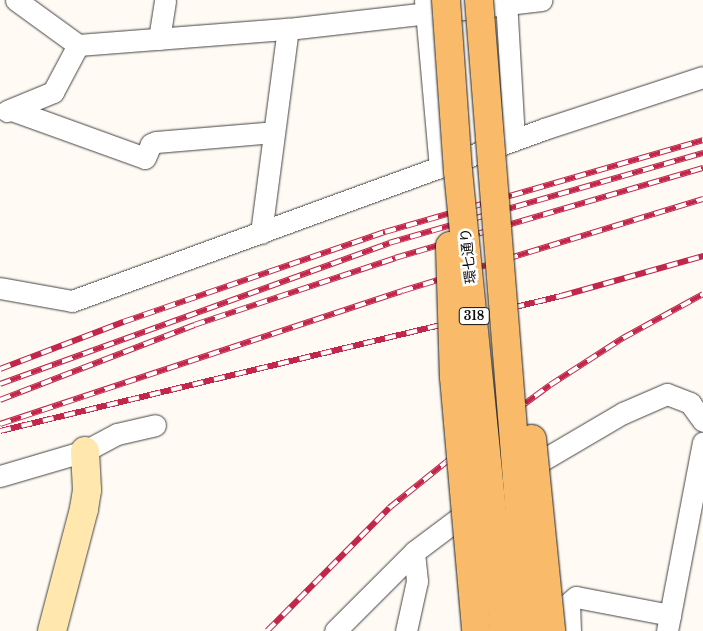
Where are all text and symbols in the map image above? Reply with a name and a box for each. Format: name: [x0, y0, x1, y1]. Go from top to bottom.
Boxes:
street label: 環七通り: [457, 227, 479, 285]
road number: 318: [458, 306, 490, 326]

